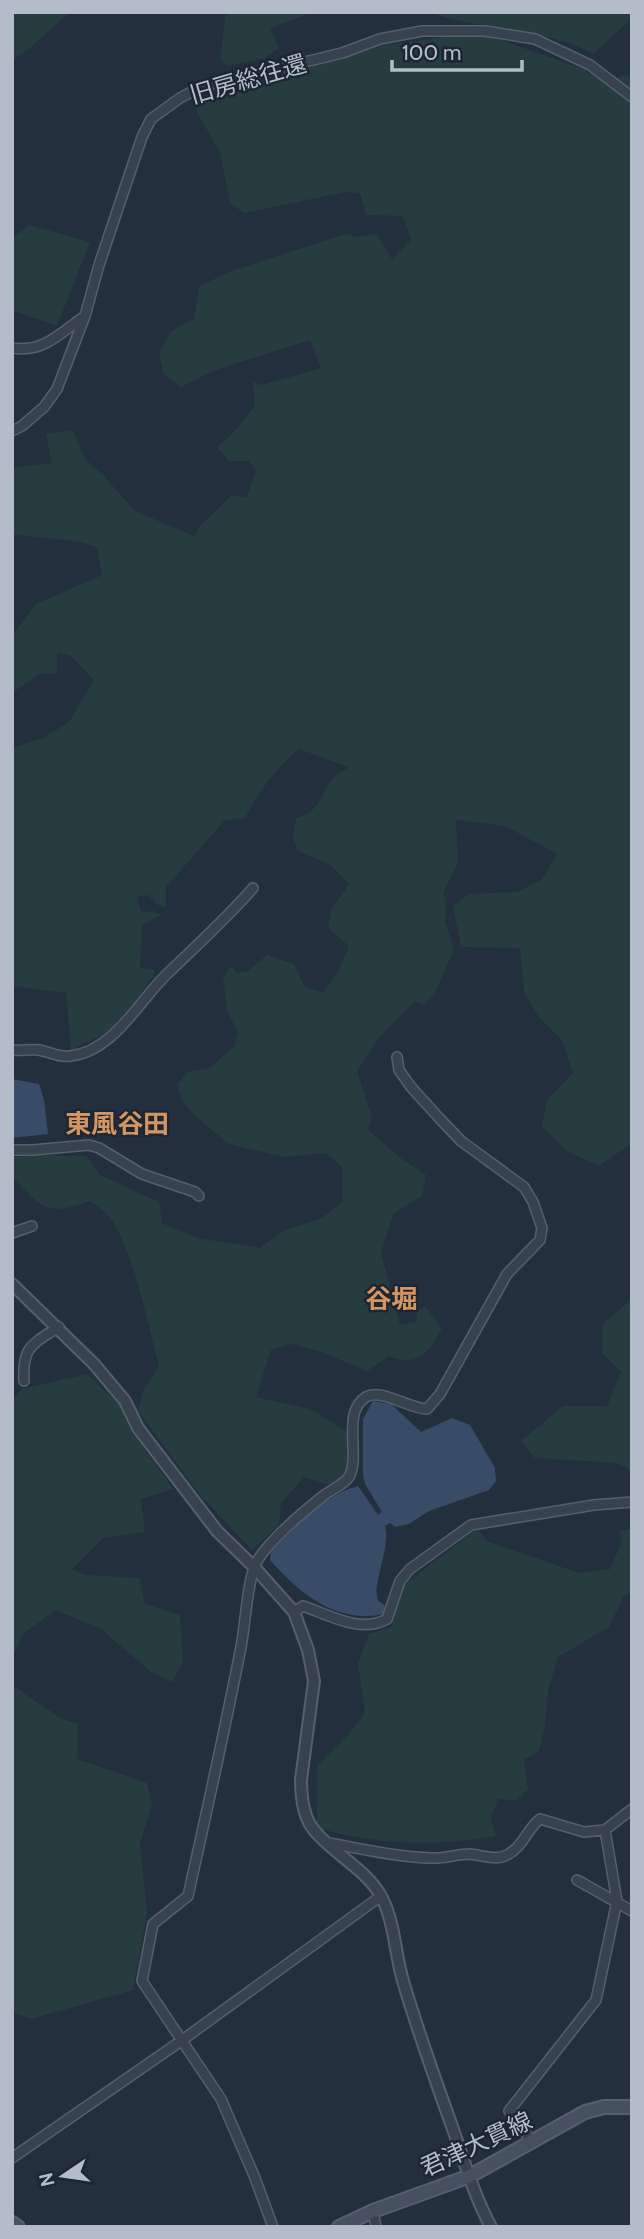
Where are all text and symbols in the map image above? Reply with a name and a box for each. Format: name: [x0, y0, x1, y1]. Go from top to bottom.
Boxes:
scale bar: [392, 28, 522, 72]
text: 100 m: [402, 40, 461, 65]
street label: 旧房総往還: [186, 49, 310, 109]
district label: 東風谷田: [65, 1108, 169, 1140]
district label: 谷堀: [365, 1283, 417, 1315]
street label: 君津大貫線: [415, 2106, 537, 2182]
north arrow: [28, 2141, 98, 2211]
text: N: [34, 2171, 60, 2189]

